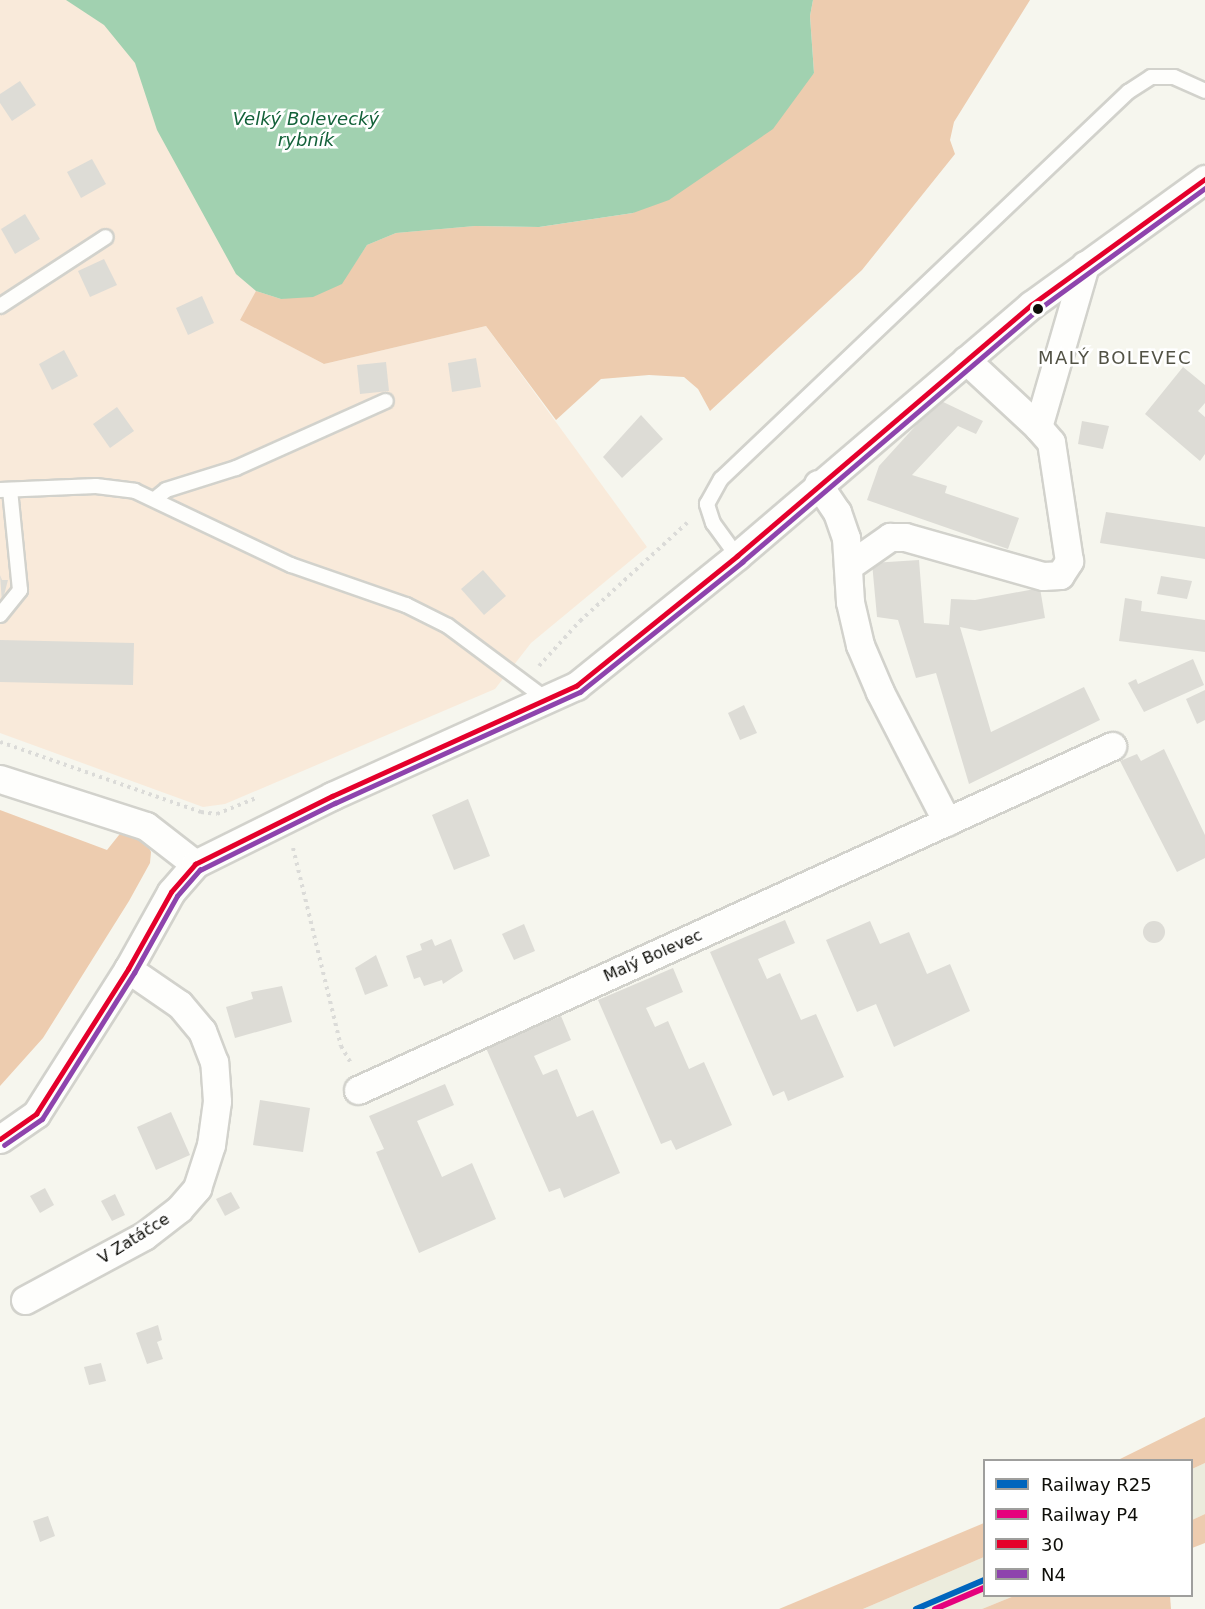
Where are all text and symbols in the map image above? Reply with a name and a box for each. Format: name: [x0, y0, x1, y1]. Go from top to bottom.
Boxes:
water label: Velký Bolevecký rybník: [233, 109, 379, 152]
unlabelled marker: [1032, 303, 1044, 315]
district label: MALÝ BOLEVEC: [1038, 347, 1192, 369]
street label: Malý Bolevec: [601, 926, 705, 986]
street label: V Zatáčce: [95, 1210, 173, 1268]
legend: [983, 1459, 1193, 1597]
text: Railway R25: [1041, 1474, 1152, 1495]
text: Railway P4: [1041, 1504, 1139, 1525]
text: 30: [1041, 1534, 1064, 1555]
text: N4: [1041, 1564, 1066, 1585]

